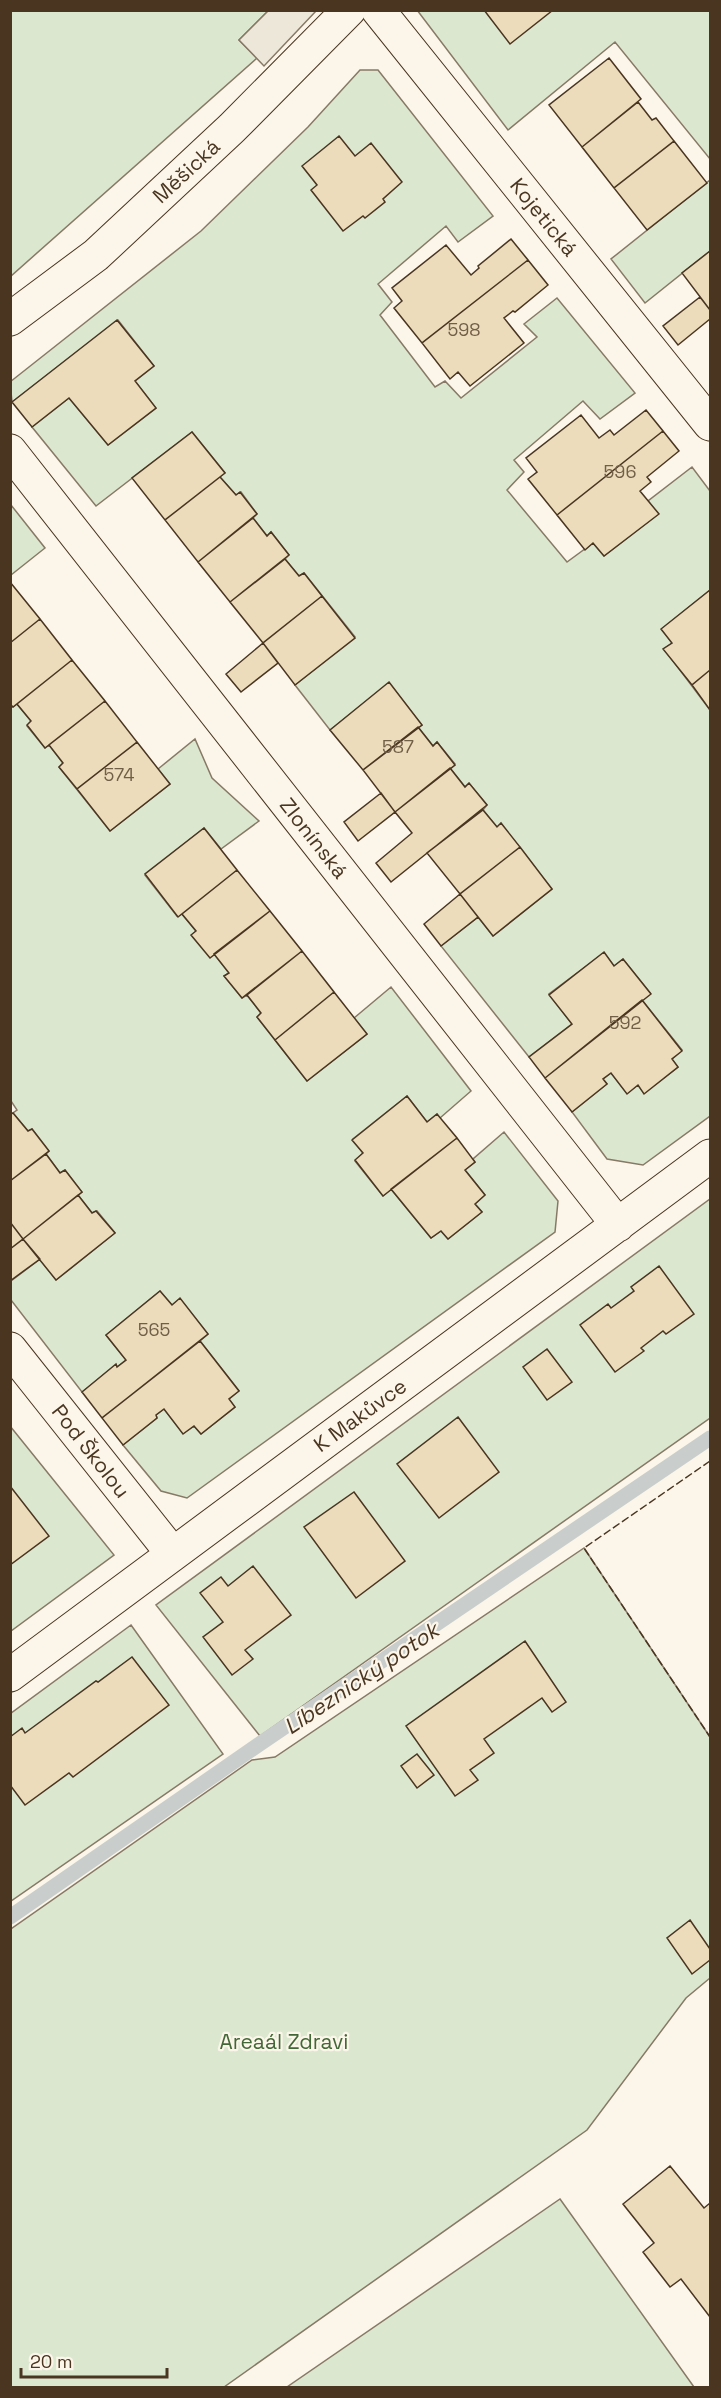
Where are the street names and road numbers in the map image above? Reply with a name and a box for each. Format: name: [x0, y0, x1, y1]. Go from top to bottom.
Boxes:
street label: Měšická: [147, 133, 225, 209]
street label: Kojetická: [504, 172, 584, 262]
street label: Zlonínská: [274, 792, 354, 884]
street label: K Makůvce: [308, 1372, 412, 1458]
street label: Pod Školou: [46, 1399, 136, 1503]

